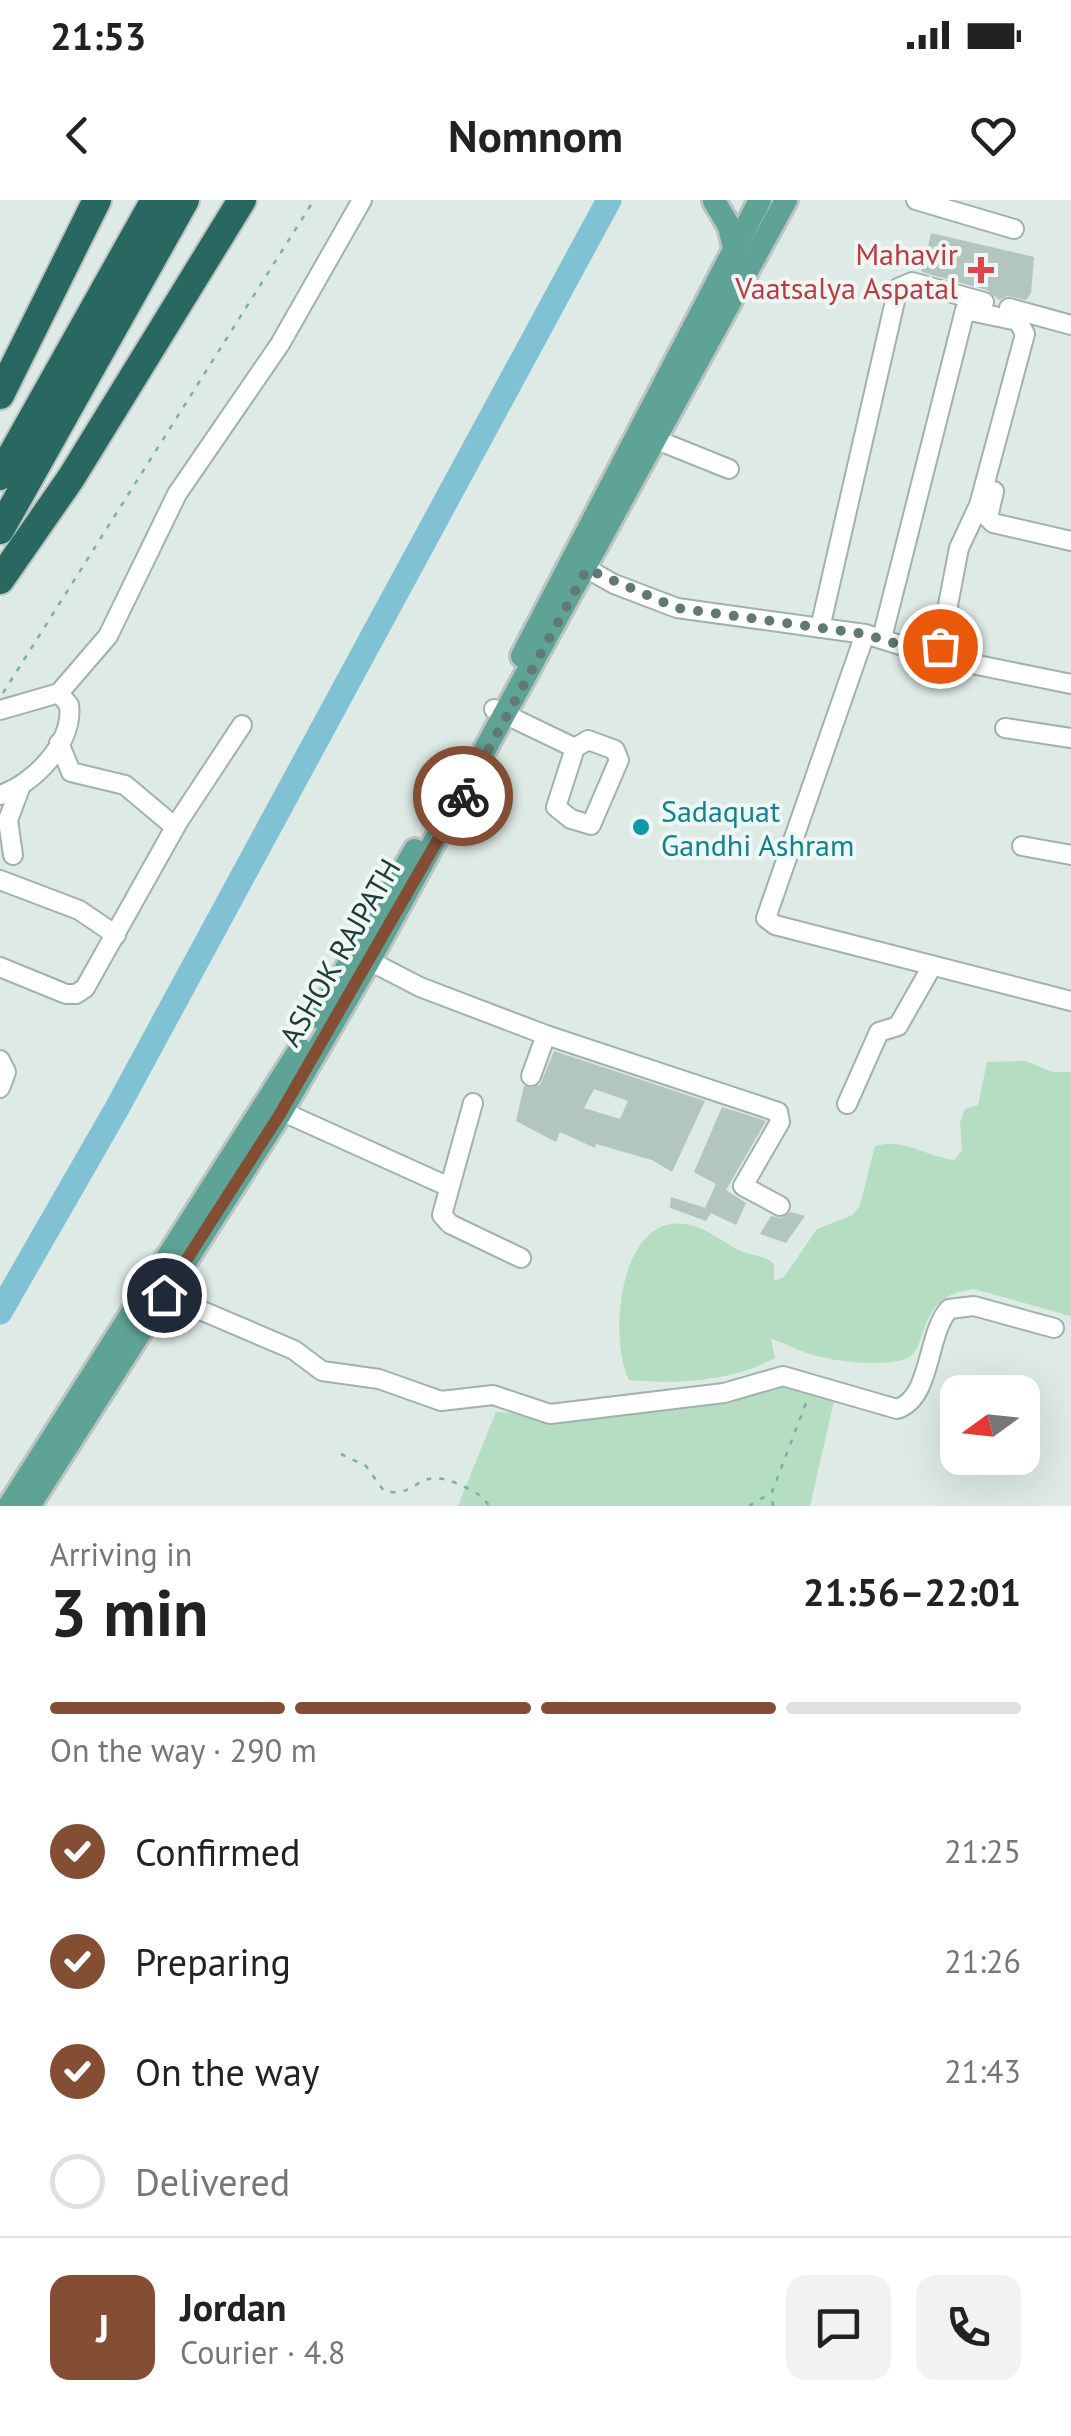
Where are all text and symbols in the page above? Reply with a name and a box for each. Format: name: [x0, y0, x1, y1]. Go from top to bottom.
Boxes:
text: 21:53: [50, 11, 146, 60]
text: Nomnom: [448, 106, 623, 164]
icon: back: [50, 108, 105, 163]
icon: heart: [966, 108, 1021, 163]
place label: Mahavir Vaatsalya Aspatal: [734, 234, 958, 307]
marker: Mahavir Vaatsalya Aspatal: [968, 257, 994, 283]
pin: [898, 604, 983, 689]
icon: bag: [913, 619, 968, 674]
courier: [413, 746, 513, 846]
icon: bike: [436, 769, 491, 824]
place label: Sadaquat Gandhi Ashram: [661, 791, 854, 864]
marker: Sadaquat Gandhi Ashram: [630, 816, 652, 838]
street label: ASHOK RAJPATH: [270, 851, 408, 1053]
pin: [122, 1253, 207, 1338]
icon: home: [137, 1268, 192, 1323]
north arrow: [940, 1375, 1040, 1475]
map controls: [940, 1375, 1040, 1475]
text: Arriving in: [50, 1533, 192, 1575]
text: 21:56–22:01: [803, 1567, 1021, 1616]
text: 3 min: [50, 1570, 209, 1654]
text: On the way · 290 m: [50, 1729, 317, 1771]
icon: check: [50, 1824, 105, 1879]
text: Confirmed: [135, 1827, 301, 1876]
text: 21:25: [944, 1830, 1021, 1872]
icon: check: [50, 1934, 105, 1989]
text: Preparing: [135, 1937, 291, 1986]
text: 21:26: [944, 1940, 1021, 1982]
icon: check: [50, 2044, 105, 2099]
text: On the way: [135, 2047, 320, 2096]
text: 21:43: [944, 2050, 1021, 2092]
text: Delivered: [135, 2157, 290, 2206]
button: chat: [786, 2275, 891, 2380]
button: phone: [916, 2275, 1021, 2380]
text: Jordan: [180, 2282, 286, 2331]
text: J: [96, 2303, 109, 2352]
text: Courier · 4.8: [180, 2331, 346, 2373]

